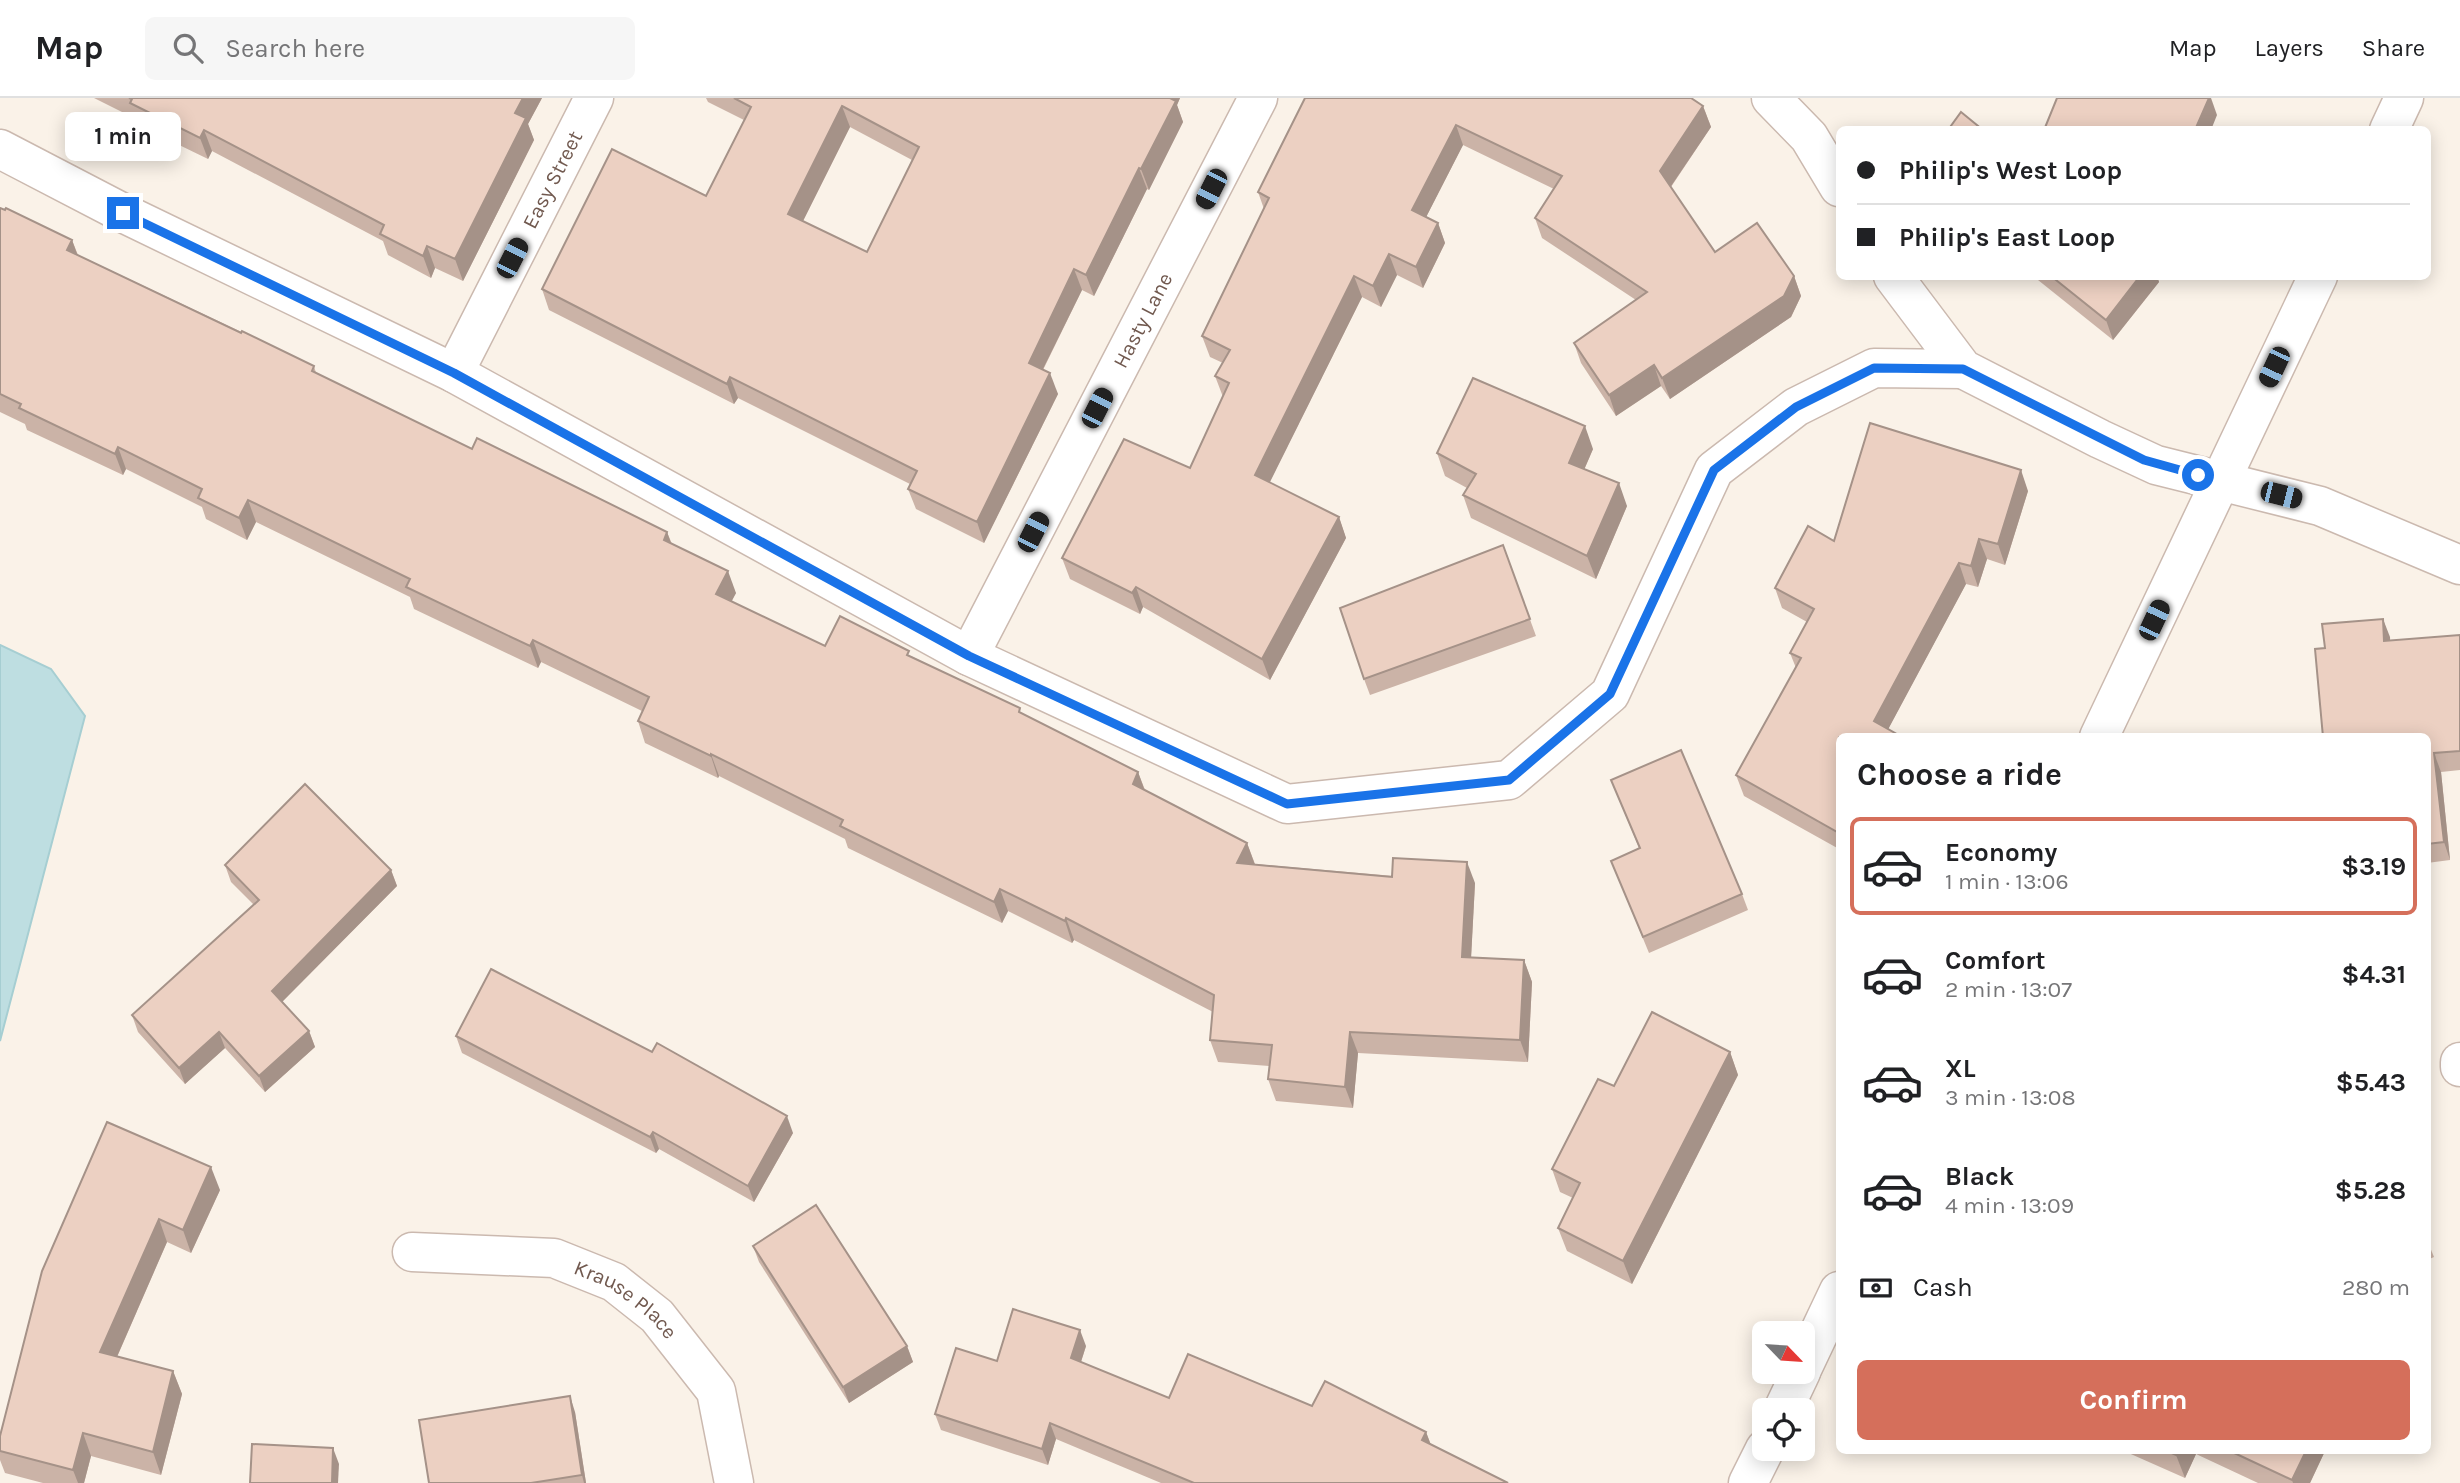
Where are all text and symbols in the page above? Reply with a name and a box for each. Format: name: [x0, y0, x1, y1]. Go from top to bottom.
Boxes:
search box: [145, 17, 635, 80]
text: Map: [35, 29, 103, 67]
icon: search: [169, 29, 207, 67]
text: Search here: [225, 33, 365, 64]
text: Map: [2169, 34, 2217, 62]
text: Layers: [2255, 34, 2324, 62]
text: Share: [2362, 34, 2425, 62]
callout: 1 min: [65, 111, 181, 160]
text: 1 min: [94, 123, 152, 150]
street label: Easy Street: [518, 127, 587, 233]
text: Philip's West Loop: [1899, 155, 2122, 186]
car: [1193, 166, 1230, 212]
route end: [107, 197, 139, 229]
text: Philip's East Loop: [1899, 222, 2115, 253]
car: [494, 235, 531, 281]
street label: Hasty Lane: [1108, 269, 1177, 372]
car: [2256, 344, 2293, 390]
car: [1079, 385, 1116, 431]
route start: [2182, 459, 2214, 491]
car: [2259, 480, 2304, 510]
car: [1015, 509, 1052, 555]
car: [2136, 597, 2173, 643]
text: Choose a ride: [1857, 756, 2062, 793]
icon: car: [1861, 835, 1924, 898]
text: Economy: [1945, 837, 2057, 868]
text: $3.19: [2341, 851, 2406, 882]
text: 1 min · 13:06: [1945, 868, 2069, 895]
icon: car: [1861, 943, 1924, 1006]
text: Comfort: [1945, 945, 2046, 976]
text: $4.31: [2342, 959, 2406, 990]
text: 2 min · 13:07: [1945, 976, 2072, 1003]
icon: car: [1861, 1051, 1924, 1114]
text: XL: [1945, 1053, 1976, 1084]
text: $5.43: [2336, 1067, 2406, 1098]
text: 3 min · 13:08: [1945, 1084, 2076, 1111]
icon: car: [1861, 1159, 1924, 1222]
text: Black: [1945, 1161, 2014, 1192]
text: $5.28: [2335, 1175, 2406, 1206]
text: 4 min · 13:09: [1945, 1192, 2074, 1219]
street label: Krause Place: [571, 1255, 682, 1343]
icon: cash: [1857, 1269, 1895, 1307]
text: Cash: [1913, 1272, 1973, 1303]
text: 280 m: [2342, 1274, 2410, 1301]
north arrow: [1752, 1321, 1815, 1384]
map controls: [1752, 1321, 1815, 1461]
button: Confirm: [1857, 1360, 2410, 1440]
button: locate: [1752, 1398, 1815, 1461]

